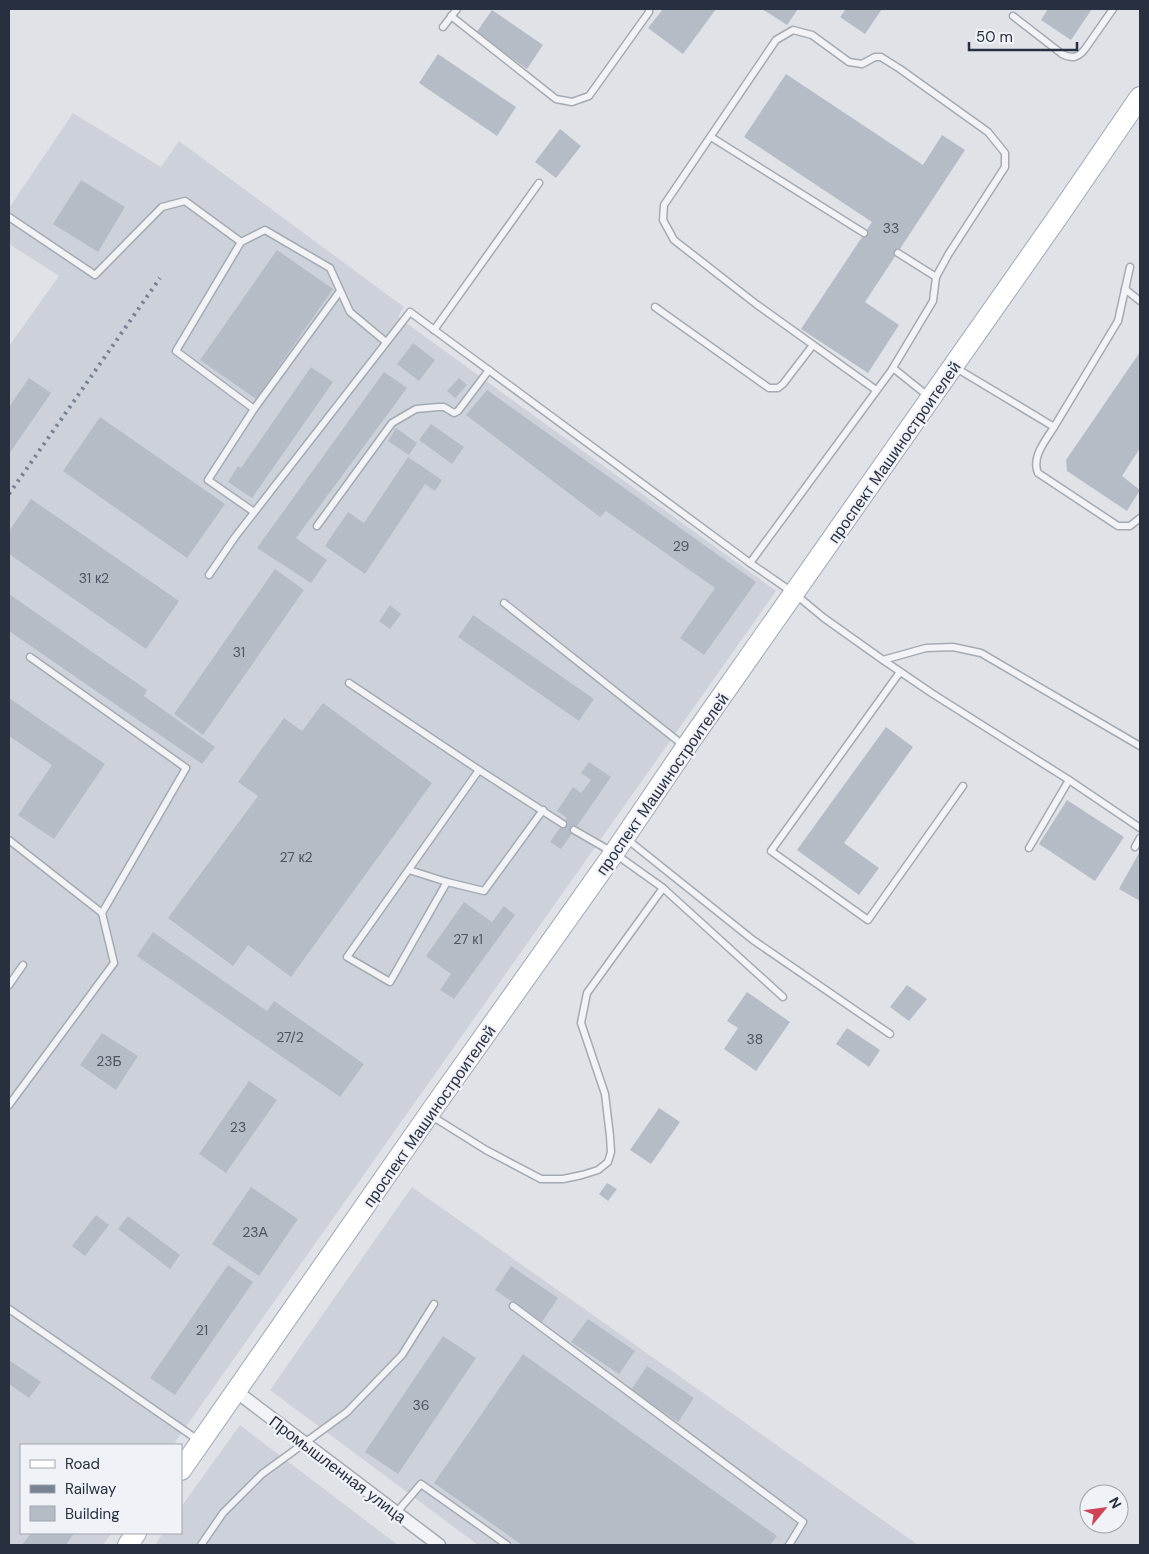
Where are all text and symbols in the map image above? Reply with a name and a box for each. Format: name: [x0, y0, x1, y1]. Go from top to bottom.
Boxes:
scale bar: [969, 20, 1076, 52]
text: 50 m: [976, 27, 1013, 47]
house number: 33: [883, 219, 899, 237]
street label: проспект Машиностроителей: [823, 357, 965, 547]
house number: 29: [673, 537, 690, 555]
house number: 31 к2: [79, 569, 109, 587]
house number: 31: [233, 643, 245, 661]
street label: проспект Машиностроителей: [591, 689, 733, 879]
house number: 27 к2: [279, 848, 313, 866]
house number: 27 к1: [453, 930, 483, 948]
street label: проспект Машиностроителей: [358, 1021, 500, 1211]
house number: 27/2: [276, 1028, 304, 1046]
house number: 38: [747, 1030, 763, 1048]
house number: 23Б: [96, 1052, 122, 1070]
house number: 23: [230, 1118, 246, 1136]
house number: 23А: [242, 1223, 268, 1241]
house number: 21: [196, 1321, 208, 1339]
house number: 36: [412, 1396, 430, 1414]
street label: Промышленная улица: [265, 1411, 411, 1528]
legend: [20, 1444, 182, 1534]
text: Road: [65, 1454, 100, 1474]
text: Railway: [65, 1479, 117, 1499]
north arrow: [1079, 1484, 1129, 1534]
text: N: [1105, 1494, 1126, 1512]
text: Building: [65, 1504, 120, 1524]

